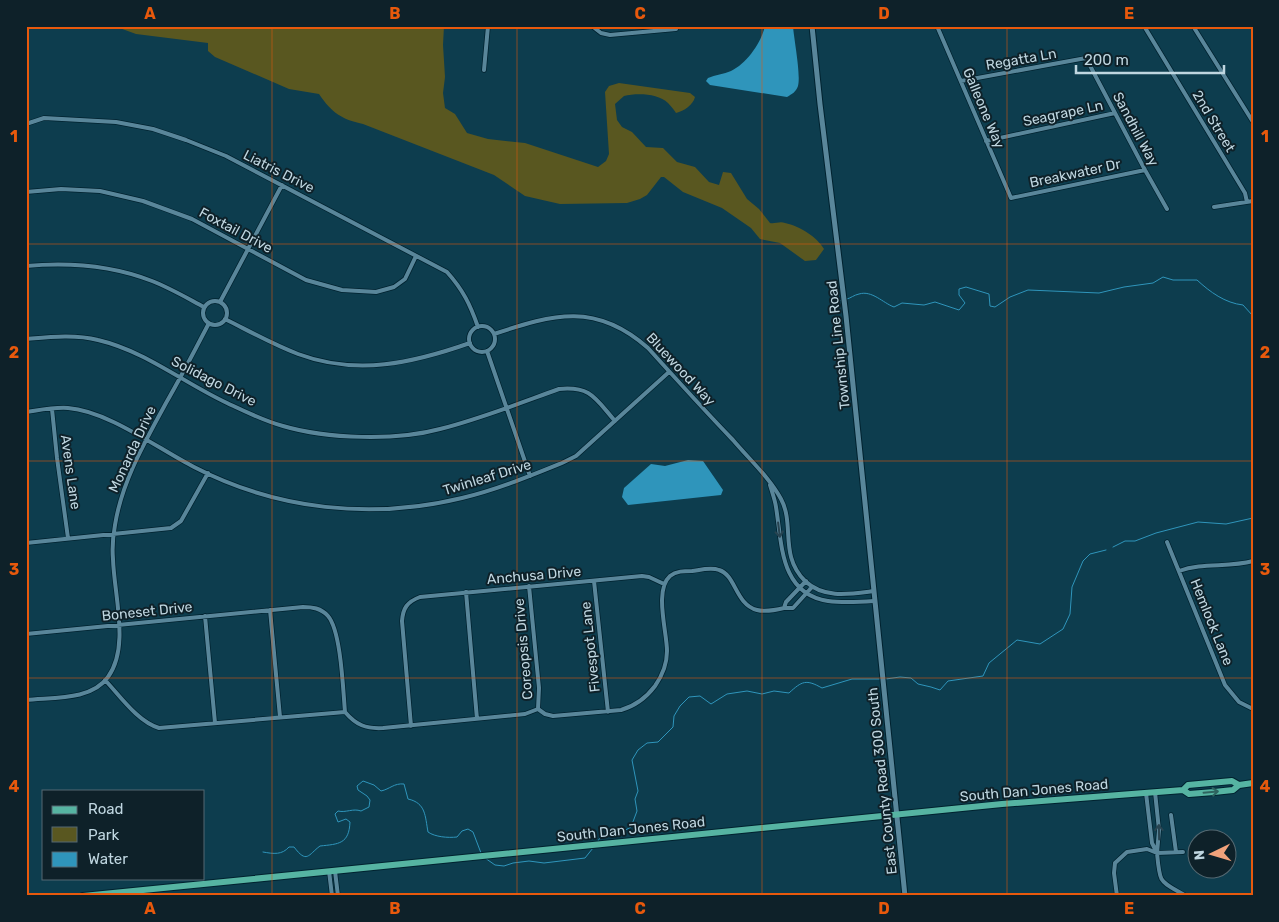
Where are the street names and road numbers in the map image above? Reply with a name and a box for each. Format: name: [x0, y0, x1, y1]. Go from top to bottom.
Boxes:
street label: Regatta Ln: [984, 45, 1058, 74]
street label: Galleone Way: [959, 65, 1008, 151]
street label: 2nd Street: [1189, 87, 1239, 156]
street label: Sandhill Way: [1109, 89, 1162, 169]
street label: Seagrape Ln: [1021, 97, 1105, 130]
street label: Liatris Drive: [240, 146, 317, 197]
street label: Breakwater Dr: [1028, 155, 1123, 191]
street label: Foxtail Drive: [196, 204, 275, 257]
street label: Township Line Road: [823, 280, 854, 410]
street label: Bluewood Way: [642, 329, 719, 410]
street label: Solidago Drive: [168, 353, 259, 410]
street label: Monarda Drive: [105, 403, 160, 495]
street label: Avens Lane: [57, 434, 84, 511]
street label: Twinleaf Drive: [441, 456, 533, 499]
street label: Anchusa Drive: [486, 563, 582, 588]
street label: Hemlock Lane: [1186, 576, 1237, 668]
street label: Coreopsis Drive: [511, 597, 536, 700]
street label: Boneset Drive: [101, 598, 193, 625]
street label: Fivespot Lane: [577, 601, 604, 693]
street label: East County Road 300 South: [864, 687, 901, 875]
street label: South Dan Jones Road: [959, 776, 1109, 805]
street label: South Dan Jones Road: [556, 813, 706, 846]

